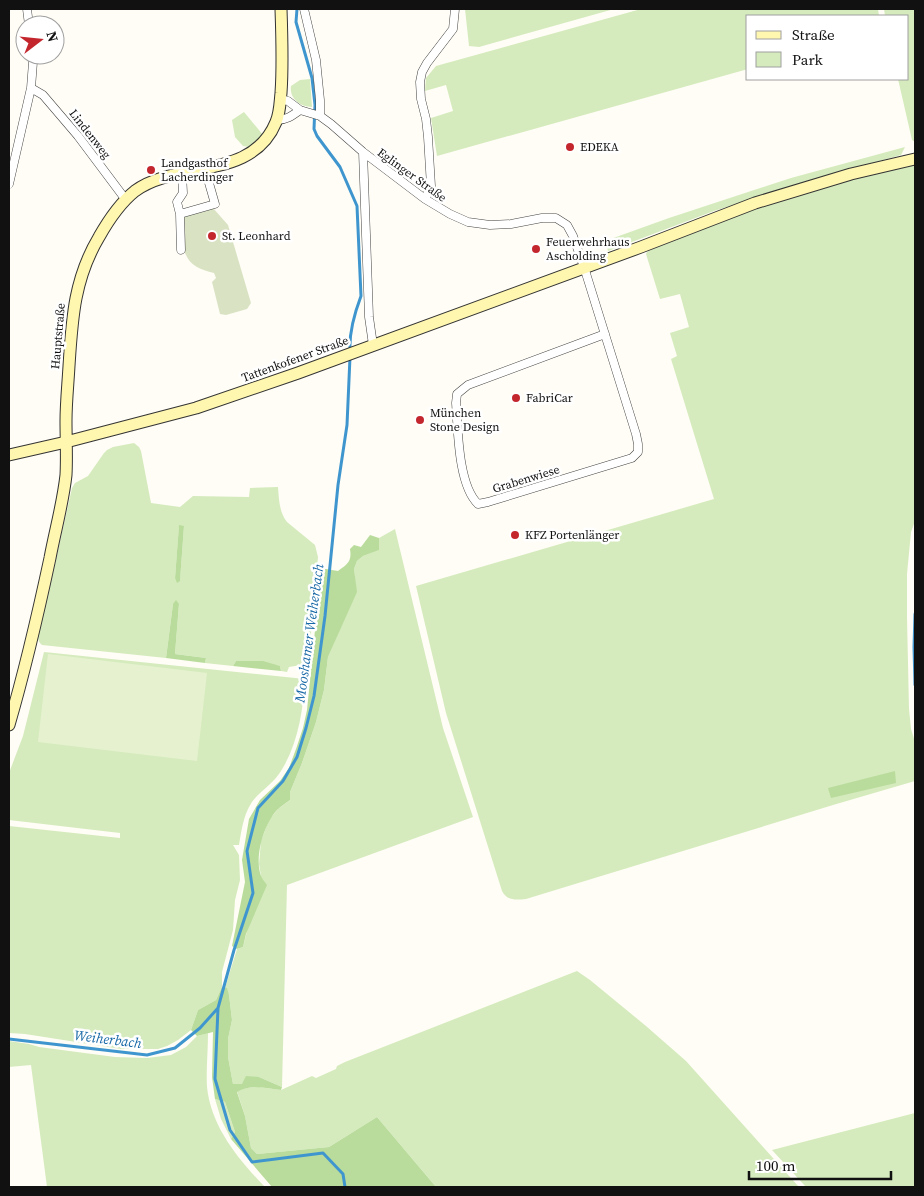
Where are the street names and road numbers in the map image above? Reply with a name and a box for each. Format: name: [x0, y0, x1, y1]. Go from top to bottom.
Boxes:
street label: Lindenweg: [66, 106, 114, 162]
street label: Eglinger Straße: [374, 144, 450, 206]
street label: Hauptstraße: [47, 302, 69, 370]
street label: Tattenkofener Straße: [239, 332, 351, 386]
street label: Grabenwiese: [490, 461, 562, 497]

